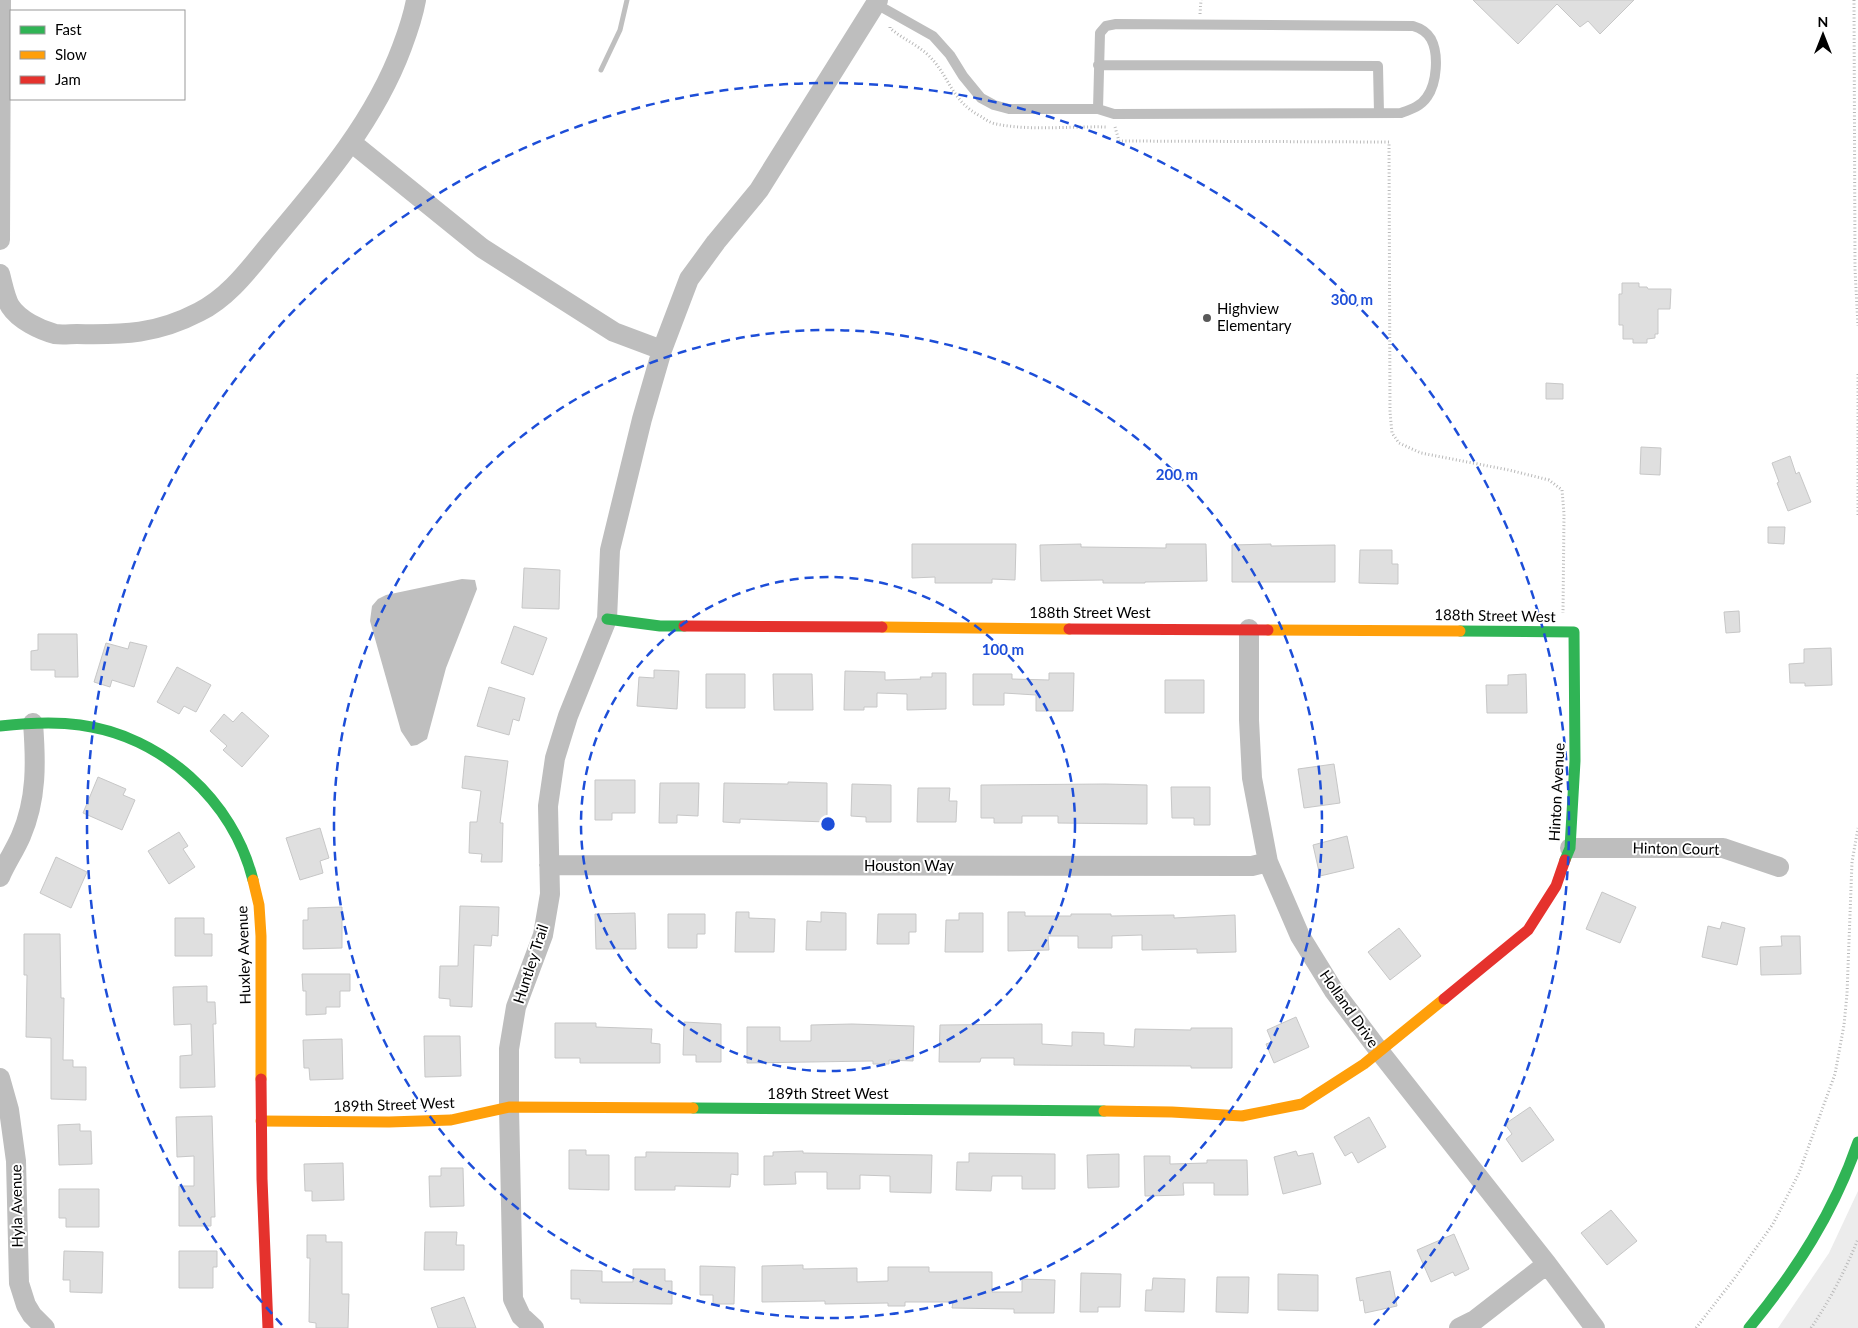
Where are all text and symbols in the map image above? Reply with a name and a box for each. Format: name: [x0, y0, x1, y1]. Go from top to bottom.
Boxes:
legend: [10, 10, 185, 100]
north arrow: [1798, 10, 1848, 60]
text: N: [1818, 13, 1828, 30]
text: Fast: [55, 20, 82, 38]
text: Slow: [55, 45, 87, 63]
text: Jam: [55, 70, 81, 88]
text: 300 m: [1331, 290, 1373, 308]
place label: Highview Elementary: [1217, 299, 1292, 334]
marker: Highview Elementary: [1201, 312, 1213, 324]
text: 200 m: [1156, 465, 1198, 483]
street label: 188th Street West: [1029, 603, 1151, 621]
street label: 188th Street West: [1434, 605, 1556, 625]
text: 100 m: [982, 640, 1024, 658]
street label: Hinton Avenue: [1544, 742, 1568, 842]
centre of rings: [819, 815, 837, 833]
street label: Hinton Court: [1632, 838, 1720, 858]
street label: Houston Way: [864, 856, 954, 874]
street label: Huxley Avenue: [232, 905, 254, 1005]
street label: Huntley Trail: [509, 922, 551, 1006]
street label: Holland Drive: [1316, 966, 1383, 1051]
street label: 189th Street West: [767, 1084, 889, 1102]
street label: 189th Street West: [333, 1093, 456, 1115]
street label: Hyla Avenue: [6, 1164, 26, 1248]

